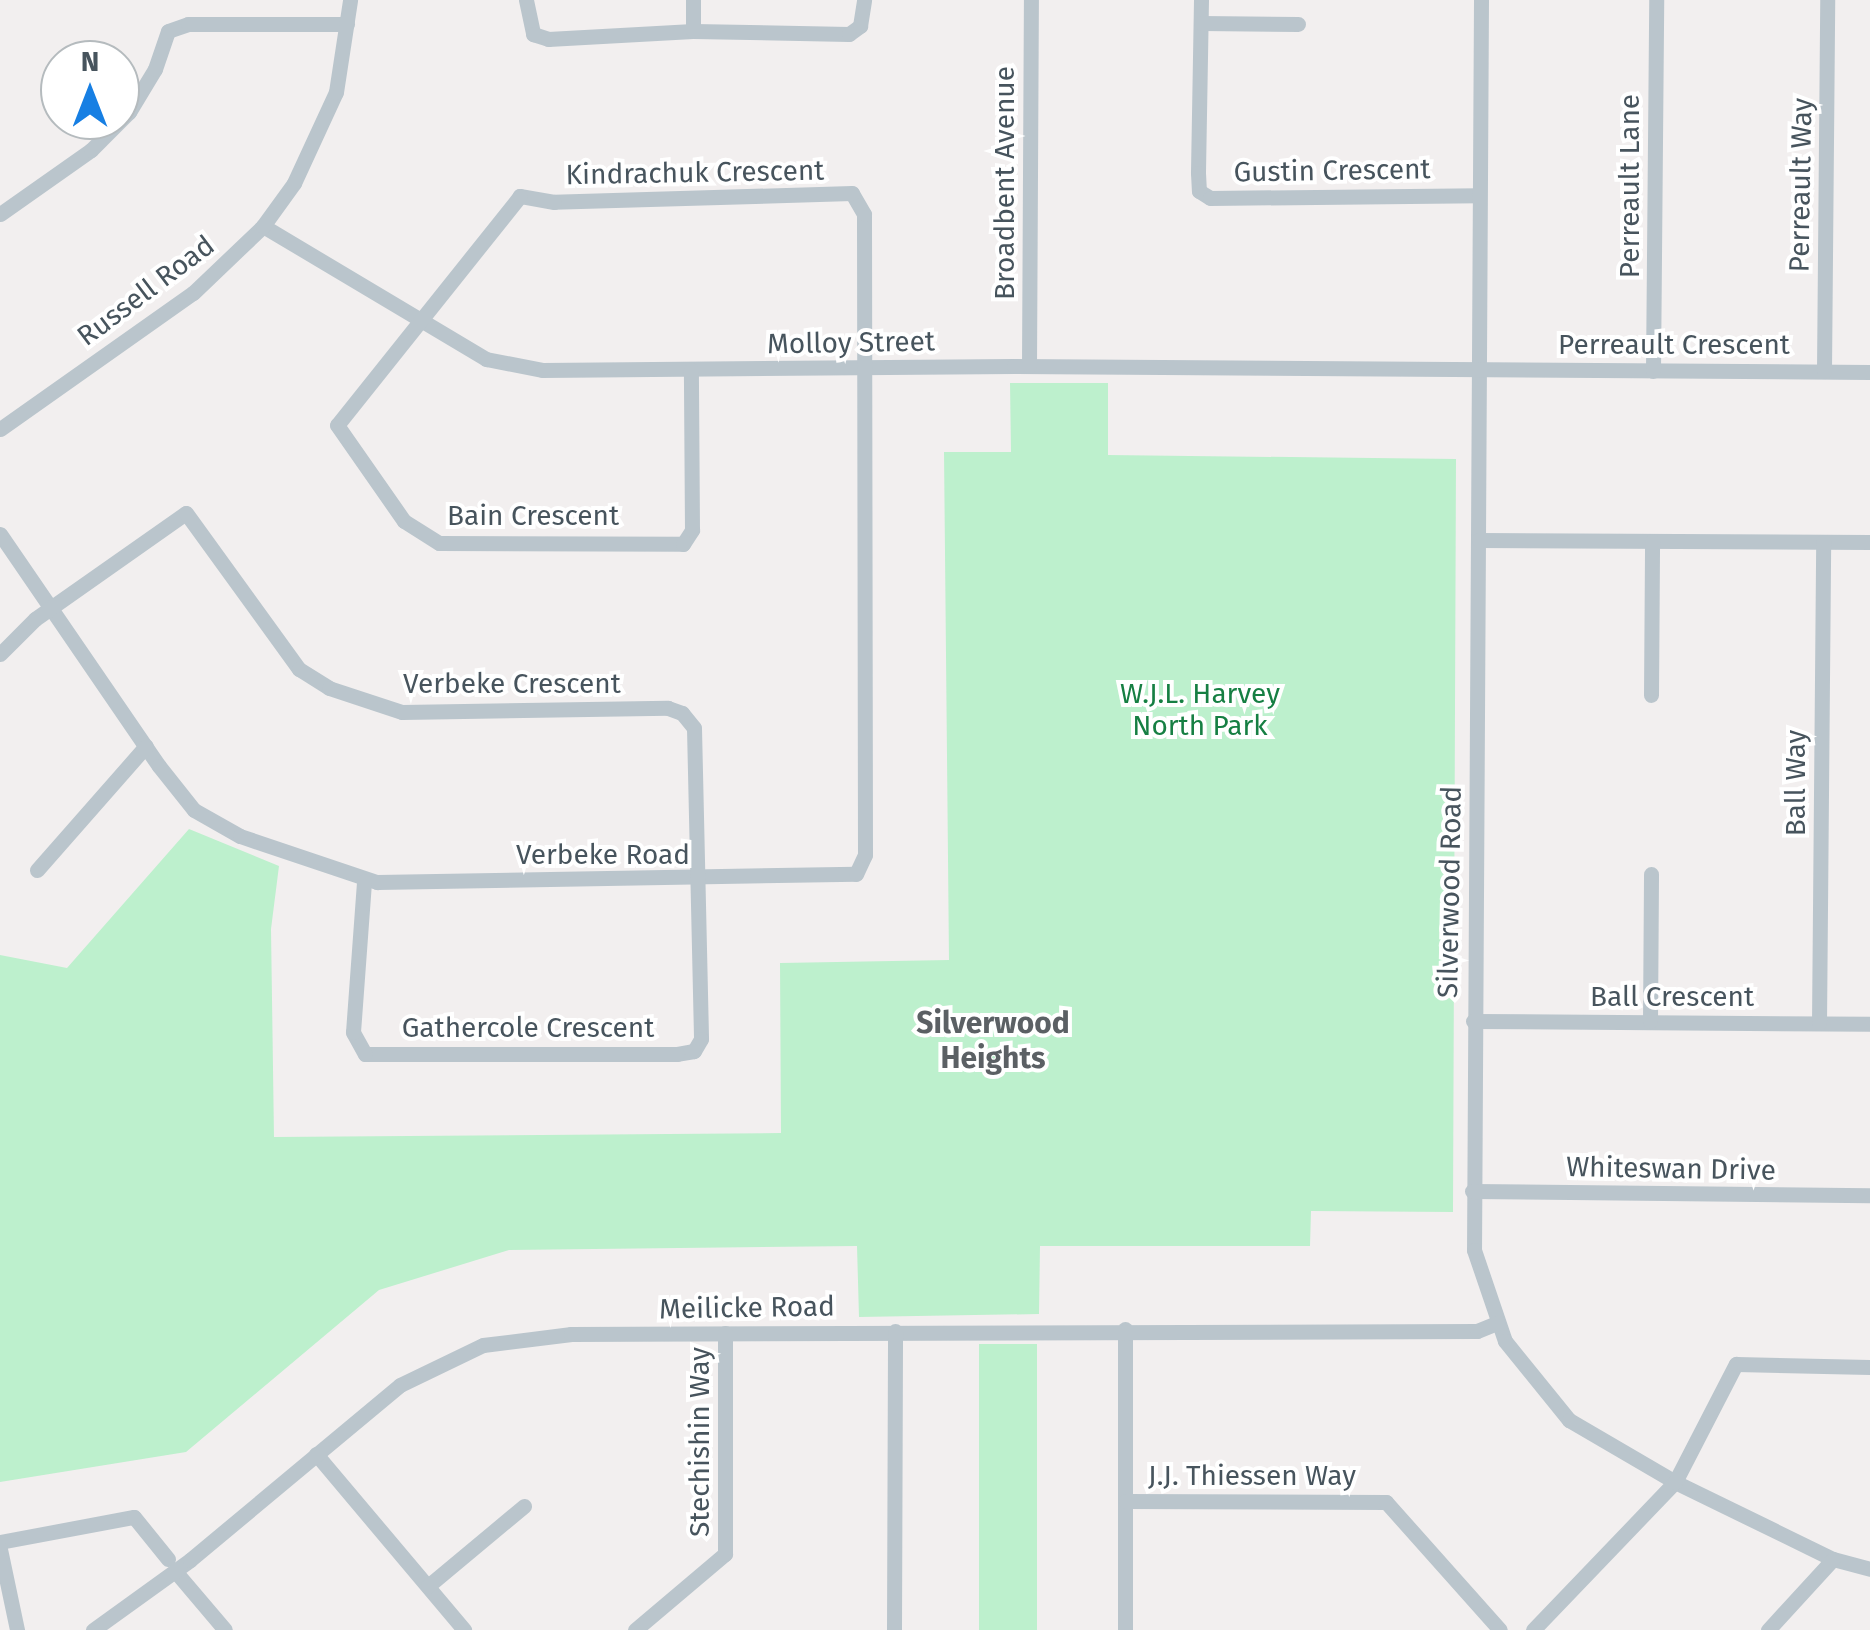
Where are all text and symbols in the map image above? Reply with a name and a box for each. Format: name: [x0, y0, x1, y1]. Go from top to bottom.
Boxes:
north arrow: [40, 40, 140, 140]
text: N: [81, 45, 99, 78]
street label: Broadbent Avenue: [988, 66, 1022, 300]
street label: Perreault Lane: [1613, 94, 1647, 278]
street label: Perreault Way: [1783, 97, 1819, 273]
street label: Gustin Crescent: [1233, 152, 1431, 190]
street label: Kindrachuk Crescent: [565, 154, 825, 192]
street label: Russell Road: [71, 229, 221, 353]
street label: Molloy Street: [767, 325, 935, 361]
street label: Perreault Crescent: [1558, 328, 1790, 362]
street label: Bain Crescent: [447, 499, 619, 533]
street label: Verbeke Crescent: [403, 667, 621, 701]
park label: W.J.L. Harvey North Park: [1120, 677, 1280, 743]
street label: Ball Way: [1779, 730, 1813, 836]
street label: Silverwood Road: [1431, 786, 1469, 998]
street label: Verbeke Road: [516, 838, 690, 872]
street label: Ball Crescent: [1590, 980, 1754, 1014]
district label: Silverwood Heights: [916, 1005, 1070, 1076]
street label: Gathercole Crescent: [402, 1011, 654, 1045]
street label: Whiteswan Drive: [1566, 1150, 1776, 1188]
street label: Meilicke Road: [659, 1290, 835, 1326]
street label: Stechishin Way: [683, 1347, 717, 1537]
street label: J.J. Thiessen Way: [1148, 1459, 1356, 1493]

